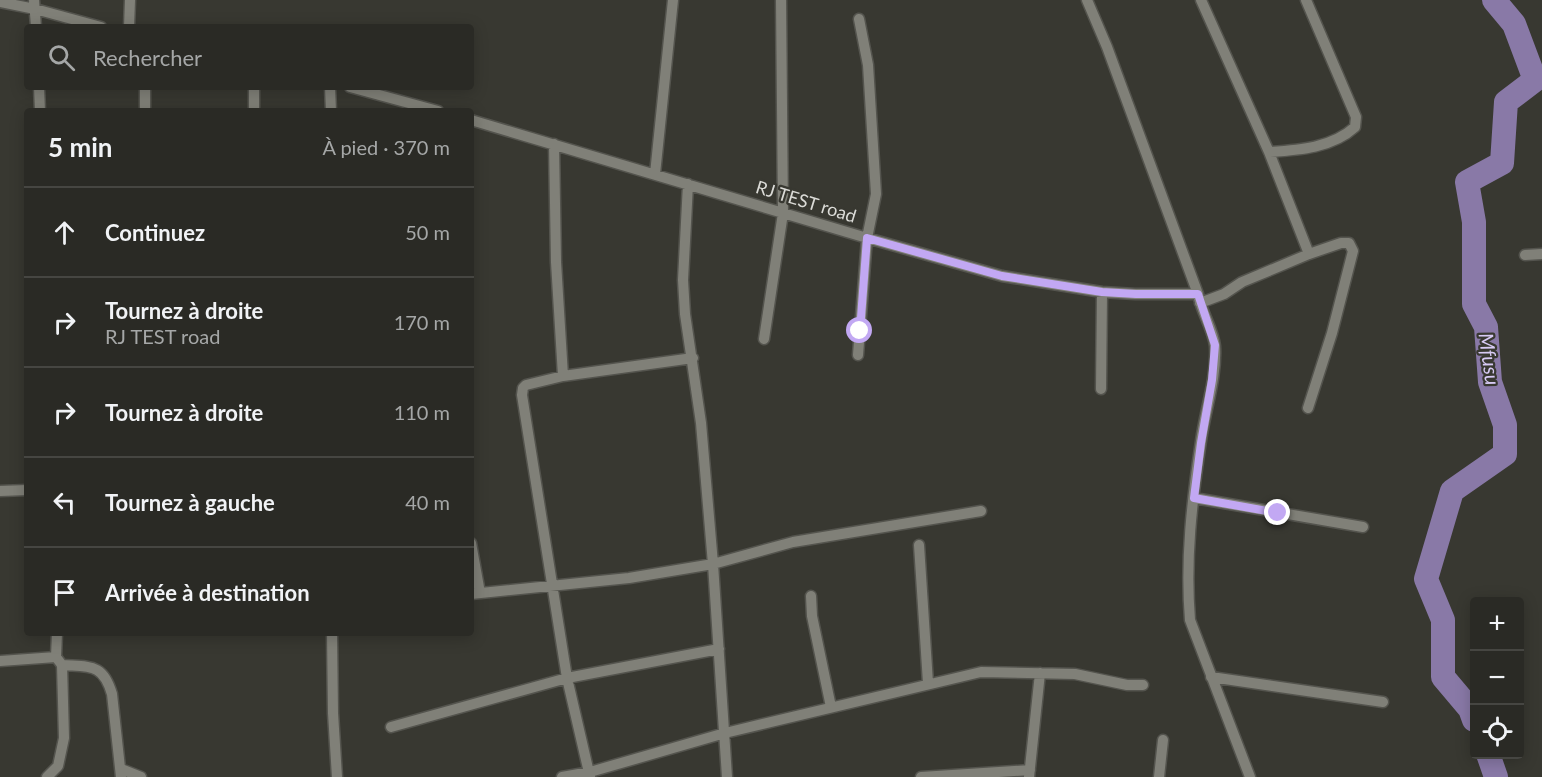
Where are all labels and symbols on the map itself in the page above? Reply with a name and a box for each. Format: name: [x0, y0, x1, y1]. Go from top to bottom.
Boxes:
street label: RJ TEST road: [753, 175, 859, 227]
route start: [846, 317, 872, 343]
water label: Mfusu: [1474, 331, 1506, 387]
route end: [1264, 499, 1290, 525]

